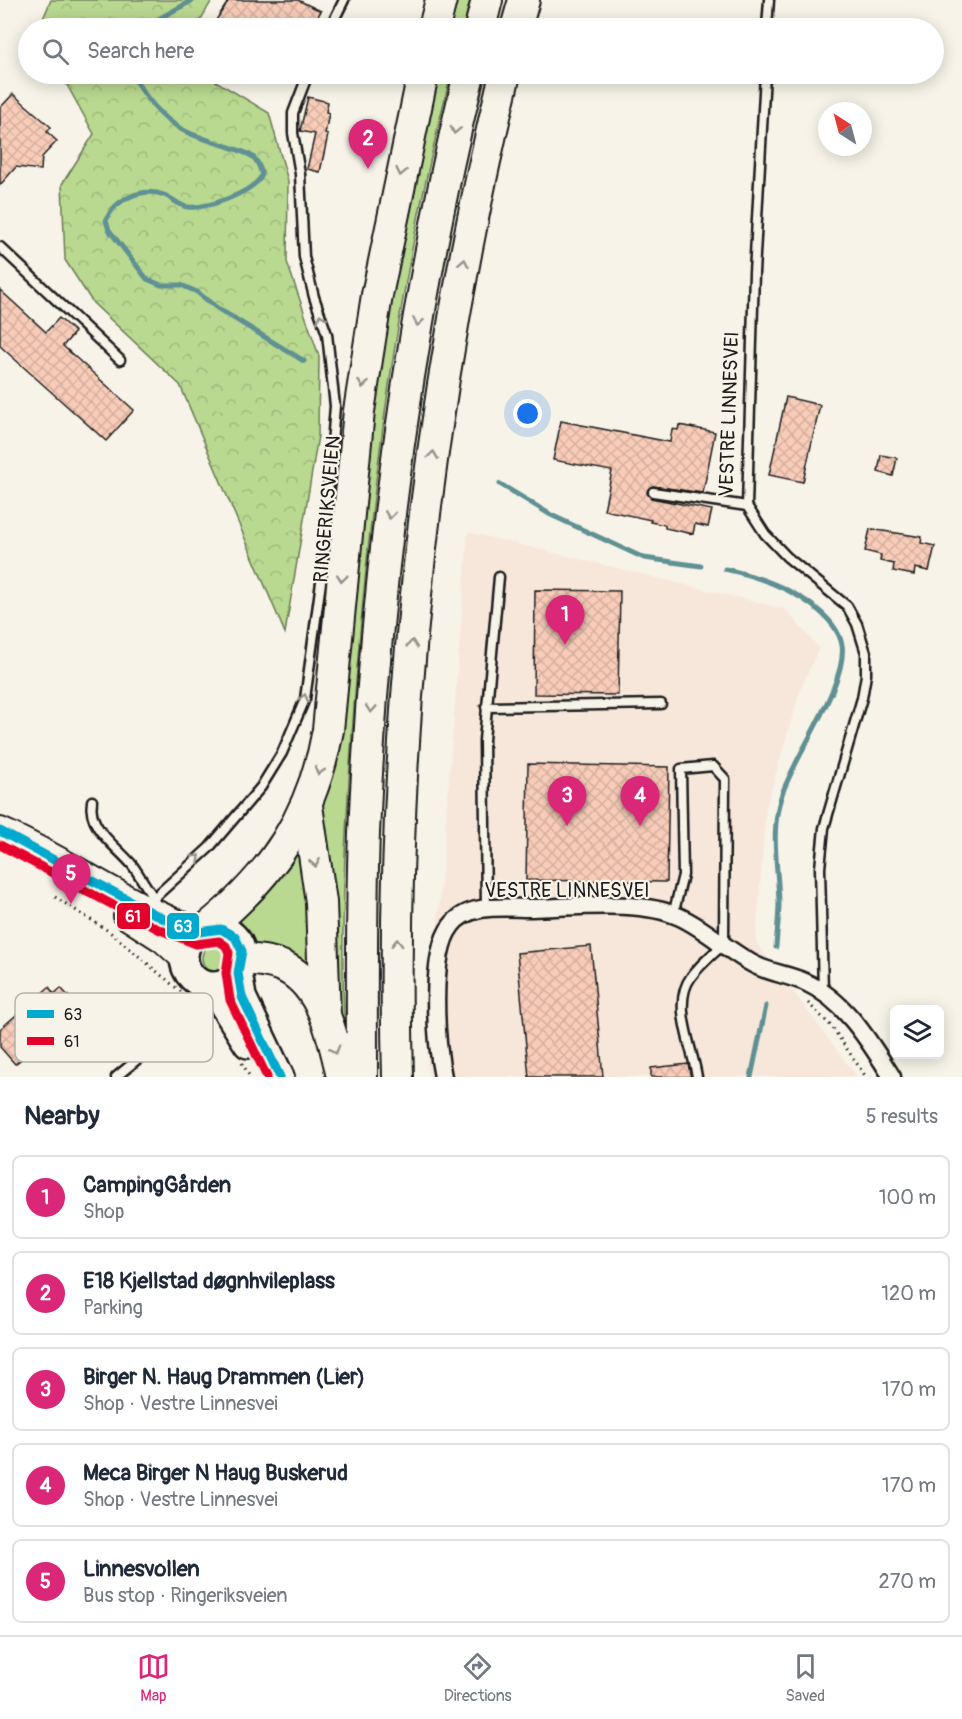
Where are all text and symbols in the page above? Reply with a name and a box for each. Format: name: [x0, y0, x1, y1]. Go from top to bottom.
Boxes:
search box: [18, 18, 944, 84]
icon: search: [39, 35, 72, 68]
text: Search here: [87, 37, 194, 65]
north arrow: [818, 102, 872, 156]
pin: 2: [348, 120, 388, 169]
one-way arrow: [450, 125, 463, 135]
one-way arrow: [396, 166, 409, 176]
one-way arrow: [457, 258, 470, 268]
one-way arrow: [316, 313, 329, 323]
one-way arrow: [412, 316, 425, 326]
street label: VESTRE LINNESVEI: [714, 331, 744, 497]
one-way arrow: [357, 379, 369, 389]
your location: [513, 399, 542, 428]
street label: RINGERIKSVEIEN: [308, 434, 346, 584]
one-way arrow: [426, 451, 438, 460]
one-way arrow: [384, 510, 396, 519]
one-way arrow: [336, 573, 349, 583]
pin: 1: [546, 596, 584, 645]
one-way arrow: [405, 639, 418, 648]
one-way arrow: [297, 693, 309, 704]
one-way arrow: [365, 704, 378, 713]
one-way arrow: [314, 765, 326, 776]
pin: 3: [548, 776, 586, 826]
pin: 4: [620, 776, 660, 826]
pin: 5: [52, 854, 90, 904]
one-way arrow: [190, 855, 201, 866]
one-way arrow: [308, 858, 321, 868]
street label: VESTRE LINNESVEI: [484, 878, 650, 903]
line badge: 61: [116, 902, 151, 930]
text: 61: [125, 907, 141, 927]
line badge: 63: [166, 912, 200, 940]
text: 63: [174, 917, 192, 937]
one-way arrow: [391, 939, 403, 948]
legend: [15, 993, 213, 1062]
text: 63: [64, 1005, 82, 1025]
map controls: [890, 1005, 944, 1059]
button: layers: [890, 1005, 944, 1059]
text: 61: [64, 1032, 80, 1052]
one-way arrow: [328, 1044, 340, 1054]
text: Nearby: [24, 1100, 100, 1132]
text: 5 results: [866, 1104, 938, 1129]
text: CampingGården: [83, 1171, 231, 1199]
text: 1: [42, 1185, 49, 1210]
text: 100 m: [879, 1185, 936, 1210]
text: Shop: [83, 1199, 124, 1224]
text: E18 Kjellstad døgnhvileplass: [83, 1267, 335, 1295]
text: 2: [40, 1281, 51, 1306]
text: 120 m: [881, 1281, 936, 1306]
text: Parking: [83, 1295, 143, 1320]
text: Birger N. Haug Drammen (Lier): [83, 1363, 365, 1391]
text: 3: [40, 1377, 51, 1402]
text: 170 m: [882, 1377, 936, 1402]
text: Shop · Vestre Linnesvei: [83, 1391, 278, 1416]
text: Meca Birger N Haug Buskerud: [83, 1459, 348, 1487]
text: 4: [40, 1473, 51, 1498]
text: 170 m: [882, 1473, 936, 1498]
text: Shop · Vestre Linnesvei: [83, 1487, 278, 1512]
text: Linnesvollen: [83, 1555, 200, 1583]
text: 5: [40, 1569, 51, 1594]
text: 270 m: [878, 1569, 936, 1594]
text: Bus stop · Ringeriksveien: [83, 1583, 288, 1608]
tab: Map: [137, 1650, 170, 1706]
tab: Directions: [444, 1650, 512, 1706]
tab: Saved: [785, 1650, 825, 1706]

